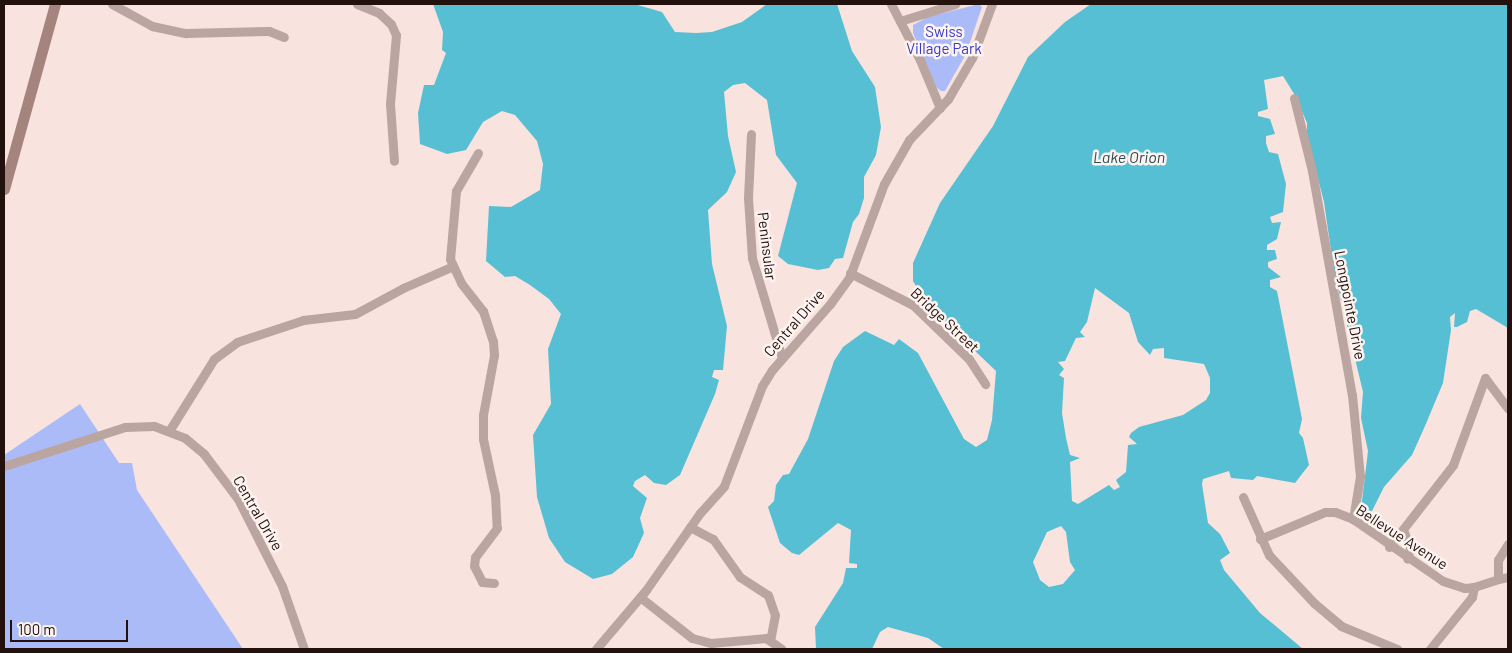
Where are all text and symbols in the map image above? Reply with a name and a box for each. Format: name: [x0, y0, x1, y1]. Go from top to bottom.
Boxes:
park label: Swiss Village Park: [906, 22, 982, 57]
water label: Lake Orion: [1093, 147, 1165, 167]
street label: Peninsular: [754, 211, 780, 281]
street label: Longpointe Drive: [1331, 249, 1369, 361]
street label: Bridge Street: [907, 284, 983, 356]
street label: Central Drive: [760, 286, 828, 360]
street label: Central Drive: [229, 472, 287, 554]
street label: Bellevue Avenue: [1353, 501, 1451, 573]
scale bar: [12, 610, 130, 642]
text: 100 m: [18, 620, 56, 638]

